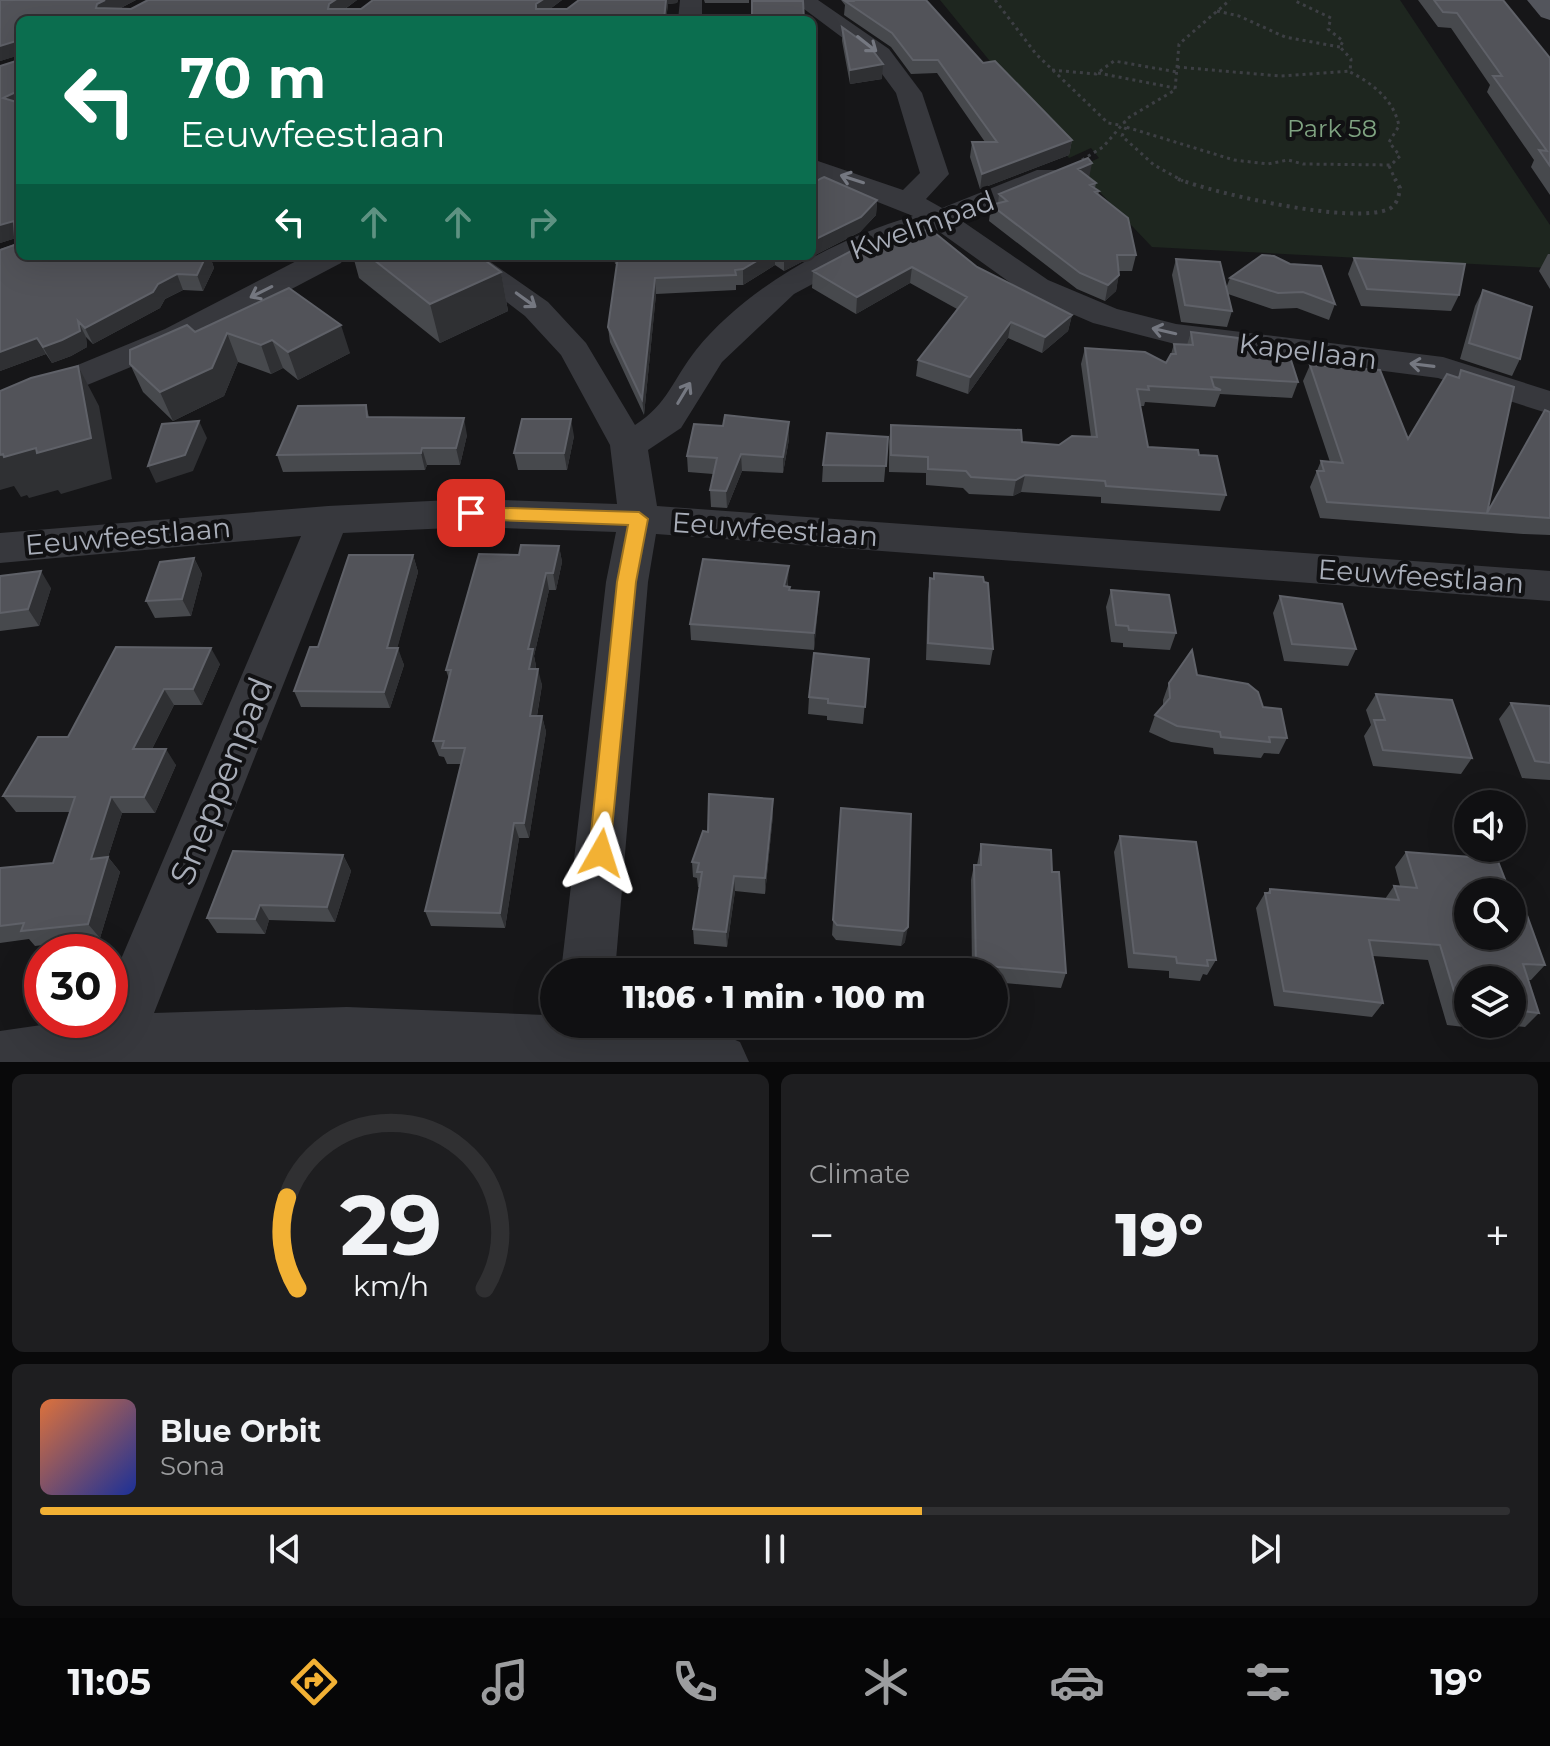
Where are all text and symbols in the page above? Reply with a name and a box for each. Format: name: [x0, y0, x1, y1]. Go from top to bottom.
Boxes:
one-way arrow: [856, 35, 877, 53]
text: 70 m: [180, 44, 326, 112]
icon: left: [48, 48, 152, 152]
text: Eeuwfeestlaan: [180, 112, 445, 156]
park label: Park 58: [1287, 114, 1377, 143]
one-way arrow: [839, 171, 864, 186]
street label: Kwelmpad: [845, 183, 999, 267]
icon: left: [268, 200, 312, 244]
icon: ahead: [352, 200, 396, 244]
icon: ahead: [436, 200, 480, 244]
icon: right: [520, 200, 564, 244]
one-way arrow: [250, 285, 274, 300]
one-way arrow: [515, 291, 536, 308]
one-way arrow: [1152, 323, 1178, 338]
street label: Kapellaan: [1237, 326, 1379, 376]
one-way arrow: [1410, 357, 1435, 372]
one-way arrow: [676, 382, 692, 405]
pin: [437, 479, 505, 547]
icon: arrive: [449, 491, 493, 535]
street label: Eeuwfeestlaan: [671, 505, 879, 553]
street label: Eeuwfeestlaan: [24, 510, 232, 562]
street label: Eeuwfeestlaan: [1317, 552, 1525, 600]
street label: Sneppenpad: [160, 671, 282, 891]
map controls: [1454, 790, 1526, 1038]
button: sound: [1454, 790, 1526, 862]
position arrow: [559, 811, 643, 895]
button: search: [1454, 878, 1526, 950]
speed limit sign: 30: [24, 934, 128, 1038]
button: layers: [1454, 966, 1526, 1038]
text: 11:06 · 1 min · 100 m: [623, 979, 925, 1016]
text: Climate: [809, 1158, 910, 1190]
text: 29: [339, 1174, 442, 1276]
text: 19°: [1115, 1198, 1204, 1271]
text: −: [809, 1208, 834, 1262]
text: +: [1485, 1208, 1510, 1262]
text: km/h: [352, 1268, 429, 1303]
text: Blue Orbit: [160, 1413, 321, 1450]
text: Sona: [160, 1450, 225, 1482]
icon: previous: [263, 1527, 307, 1571]
icon: pause: [753, 1527, 797, 1571]
icon: next: [1243, 1527, 1287, 1571]
icon: directions: [286, 1654, 342, 1710]
icon: music: [477, 1654, 533, 1710]
icon: phone: [667, 1654, 723, 1710]
icon: climate: [858, 1654, 914, 1710]
icon: car: [1049, 1654, 1105, 1710]
icon: filters: [1240, 1654, 1296, 1710]
text: 11:05: [67, 1660, 151, 1704]
text: 19°: [1431, 1660, 1483, 1704]

